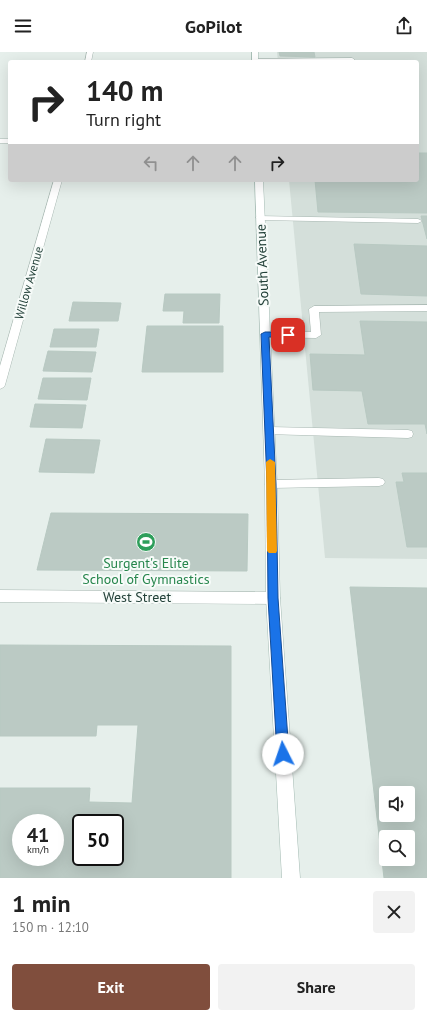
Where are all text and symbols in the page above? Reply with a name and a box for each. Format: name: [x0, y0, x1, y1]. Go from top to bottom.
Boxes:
icon: menu: [12, 15, 34, 37]
text: GoPilot: [185, 15, 242, 38]
icon: share: [393, 15, 415, 37]
text: 140 m: [86, 72, 163, 109]
icon: right: [20, 76, 72, 128]
text: Turn right: [86, 108, 161, 131]
icon: left: [140, 152, 162, 174]
icon: ahead: [182, 152, 204, 174]
icon: ahead: [224, 152, 246, 174]
icon: right: [266, 152, 288, 174]
street label: South Avenue: [252, 224, 272, 306]
street label: Willow Avenue: [11, 245, 46, 321]
pin: [271, 318, 305, 352]
icon: arrive: [277, 324, 299, 346]
sports icon: Surgent's Elite School of Gymnastics: [135, 531, 157, 553]
place label: Surgent's Elite School of Gymnastics: [82, 554, 210, 588]
street label: West Street: [103, 588, 171, 606]
position arrow: [262, 733, 304, 775]
map controls: [379, 786, 415, 866]
button: sound: [379, 786, 415, 822]
speed limit sign: 50: [72, 814, 124, 866]
text: 41: [27, 822, 49, 848]
button: search: [379, 830, 415, 866]
text: km/h: [27, 843, 49, 856]
text: 1 min: [12, 888, 71, 919]
button: close: [373, 891, 415, 933]
text: 150 m · 12:10: [12, 919, 89, 936]
button: Exit: [12, 964, 210, 1010]
button: Share: [218, 964, 415, 1010]

